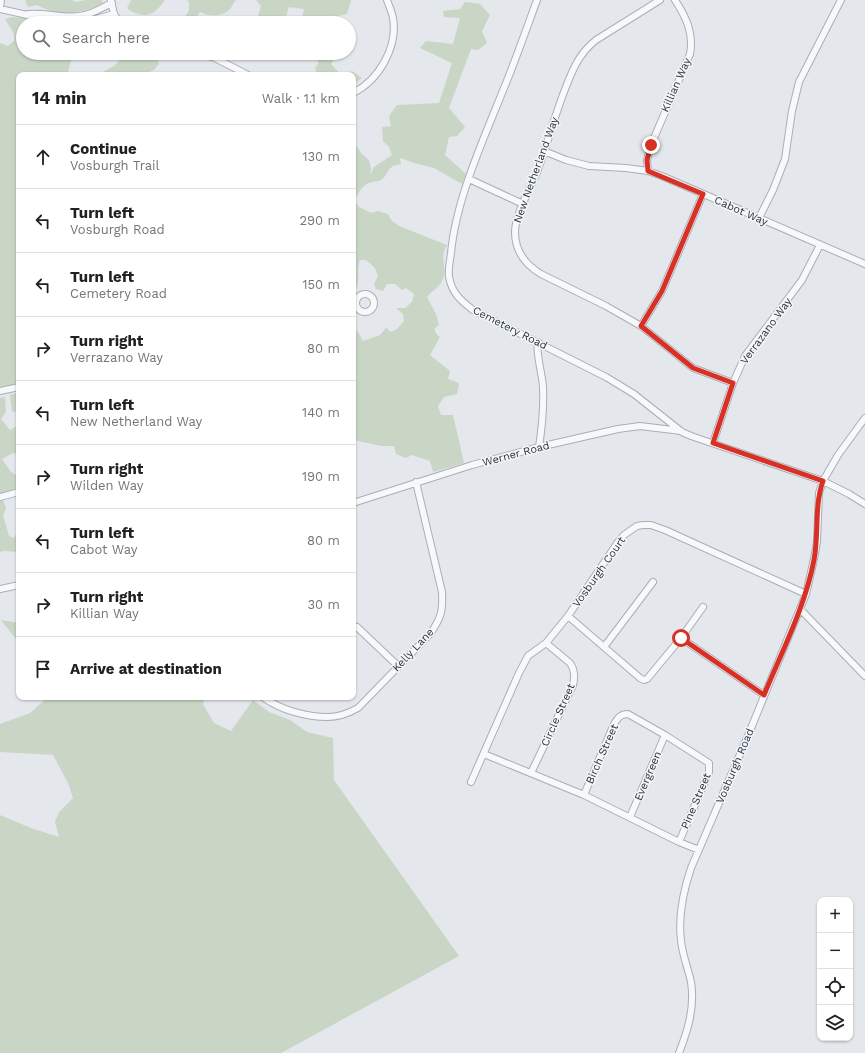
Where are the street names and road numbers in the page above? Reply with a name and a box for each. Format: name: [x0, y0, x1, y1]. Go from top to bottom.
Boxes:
street label: Killian Way: [658, 56, 694, 114]
street label: New Netherland Way: [511, 115, 561, 225]
street label: Cabot Way: [712, 193, 770, 229]
street label: Verrazano Way: [738, 295, 795, 367]
street label: Cemetery Road: [471, 304, 549, 352]
street label: Werner Road: [481, 439, 551, 469]
street label: Vosburgh Court: [570, 534, 628, 610]
street label: Kelly Lane: [390, 626, 436, 674]
street label: Circle Street: [538, 681, 578, 748]
street label: Birch Street: [583, 722, 621, 786]
street label: Vosburgh Road: [713, 727, 757, 805]
street label: Evergreen: [632, 749, 664, 803]
street label: Pine Street: [678, 771, 714, 831]

